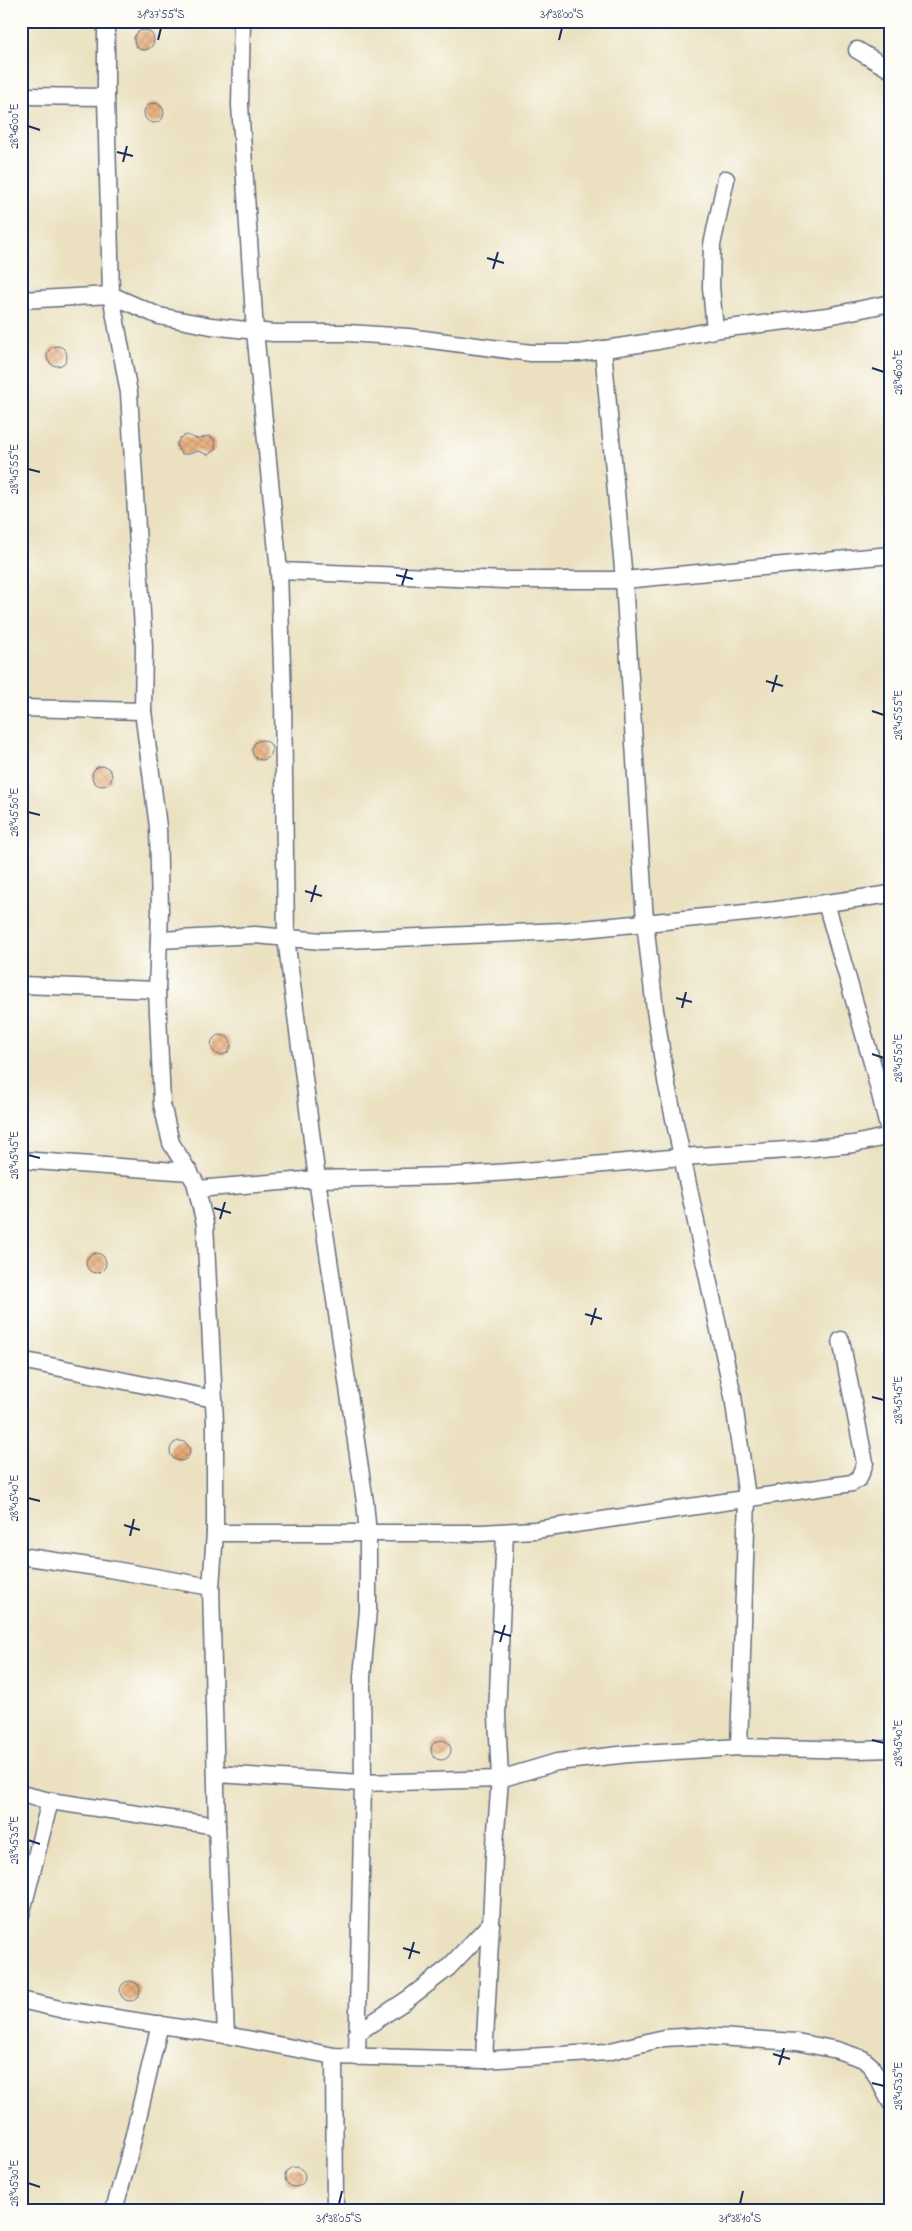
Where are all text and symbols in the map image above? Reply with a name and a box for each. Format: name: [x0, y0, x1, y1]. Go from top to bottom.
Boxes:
text: 31°37'55"S: [137, 6, 185, 24]
text: 31°38'00"S: [540, 6, 584, 24]
text: 28°46'00"E: [6, 103, 24, 149]
text: 28°46'00"E: [890, 349, 908, 395]
text: 28°45'55"E: [6, 444, 24, 494]
text: 28°45'55"E: [890, 690, 908, 740]
text: 28°45'50"E: [6, 788, 24, 836]
text: 28°45'50"E: [890, 1034, 908, 1082]
text: 28°45'45"E: [6, 1131, 24, 1179]
text: 28°45'45"E: [890, 1376, 908, 1424]
text: 28°45'40"E: [6, 1475, 24, 1521]
text: 28°45'40"E: [890, 1720, 908, 1766]
text: 28°45'35"E: [6, 1816, 24, 1864]
text: 28°45'35"E: [890, 2062, 908, 2110]
text: 28°45'30"E: [6, 2160, 24, 2206]
text: 31°38'05"S: [316, 2210, 362, 2228]
text: 31°38'10"S: [719, 2210, 761, 2228]

